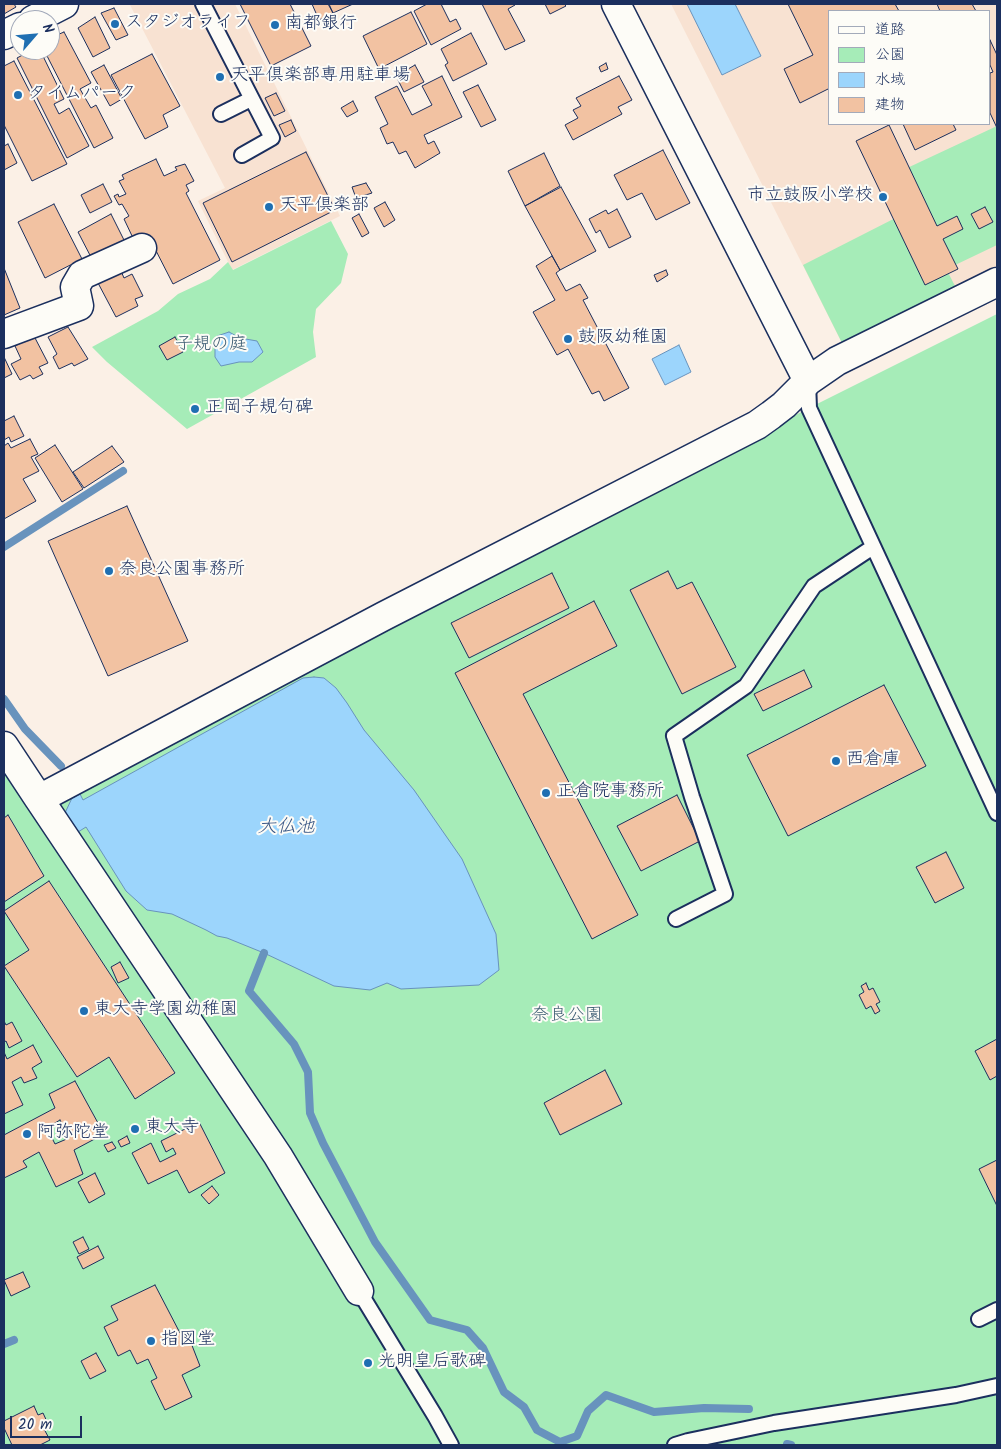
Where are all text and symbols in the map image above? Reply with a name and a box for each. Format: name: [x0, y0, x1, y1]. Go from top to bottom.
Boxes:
north arrow: [10, 10, 60, 60]
legend: [828, 10, 991, 125]
place label: スタジオライフ: [125, 13, 251, 35]
place label: 南都銀行: [285, 14, 357, 36]
marker: スタジオライフ: [109, 18, 121, 30]
text: 道路: [875, 18, 905, 42]
marker: 南都銀行: [269, 19, 281, 31]
text: N: [36, 20, 59, 38]
text: 公園: [875, 43, 905, 67]
place label: 天平倶楽部専用駐車場: [230, 66, 410, 88]
text: 水域: [875, 68, 905, 92]
marker: 天平倶楽部専用駐車場: [214, 71, 226, 83]
place label: タイムパーク: [28, 84, 136, 106]
marker: タイムパーク: [12, 89, 24, 101]
text: 建物: [875, 93, 905, 117]
place label: 市立鼓阪小学校: [747, 186, 873, 208]
marker: 市立鼓阪小学校: [877, 191, 889, 203]
place label: 天平倶楽部: [279, 196, 369, 218]
marker: 天平倶楽部: [263, 201, 275, 213]
place label: 鼓阪幼稚園: [578, 328, 668, 350]
marker: 鼓阪幼稚園: [562, 333, 574, 345]
park label: 子規の庭: [175, 335, 247, 357]
place label: 正岡子規句碑: [205, 398, 313, 420]
marker: 正岡子規句碑: [189, 403, 201, 415]
place label: 奈良公園事務所: [119, 560, 245, 582]
marker: 奈良公園事務所: [103, 565, 115, 577]
place label: 西倉庫: [846, 750, 900, 772]
marker: 西倉庫: [830, 755, 842, 767]
place label: 正倉院事務所: [556, 782, 664, 804]
marker: 正倉院事務所: [540, 787, 552, 799]
water label: 大仏池: [258, 818, 314, 840]
place label: 東大寺学園幼稚園: [94, 1000, 238, 1022]
marker: 東大寺学園幼稚園: [78, 1005, 90, 1017]
park label: 奈良公園: [531, 1006, 603, 1028]
place label: 東大寺: [145, 1118, 199, 1140]
place label: 阿弥陀堂: [37, 1123, 109, 1145]
marker: 東大寺: [129, 1123, 141, 1135]
marker: 阿弥陀堂: [21, 1128, 33, 1140]
place label: 指図堂: [161, 1330, 215, 1352]
marker: 指図堂: [145, 1335, 157, 1347]
place label: 光明皇后歌碑: [378, 1352, 486, 1374]
marker: 光明皇后歌碑: [362, 1357, 374, 1369]
scale bar: [12, 1406, 85, 1438]
text: 20 m: [18, 1413, 52, 1437]

